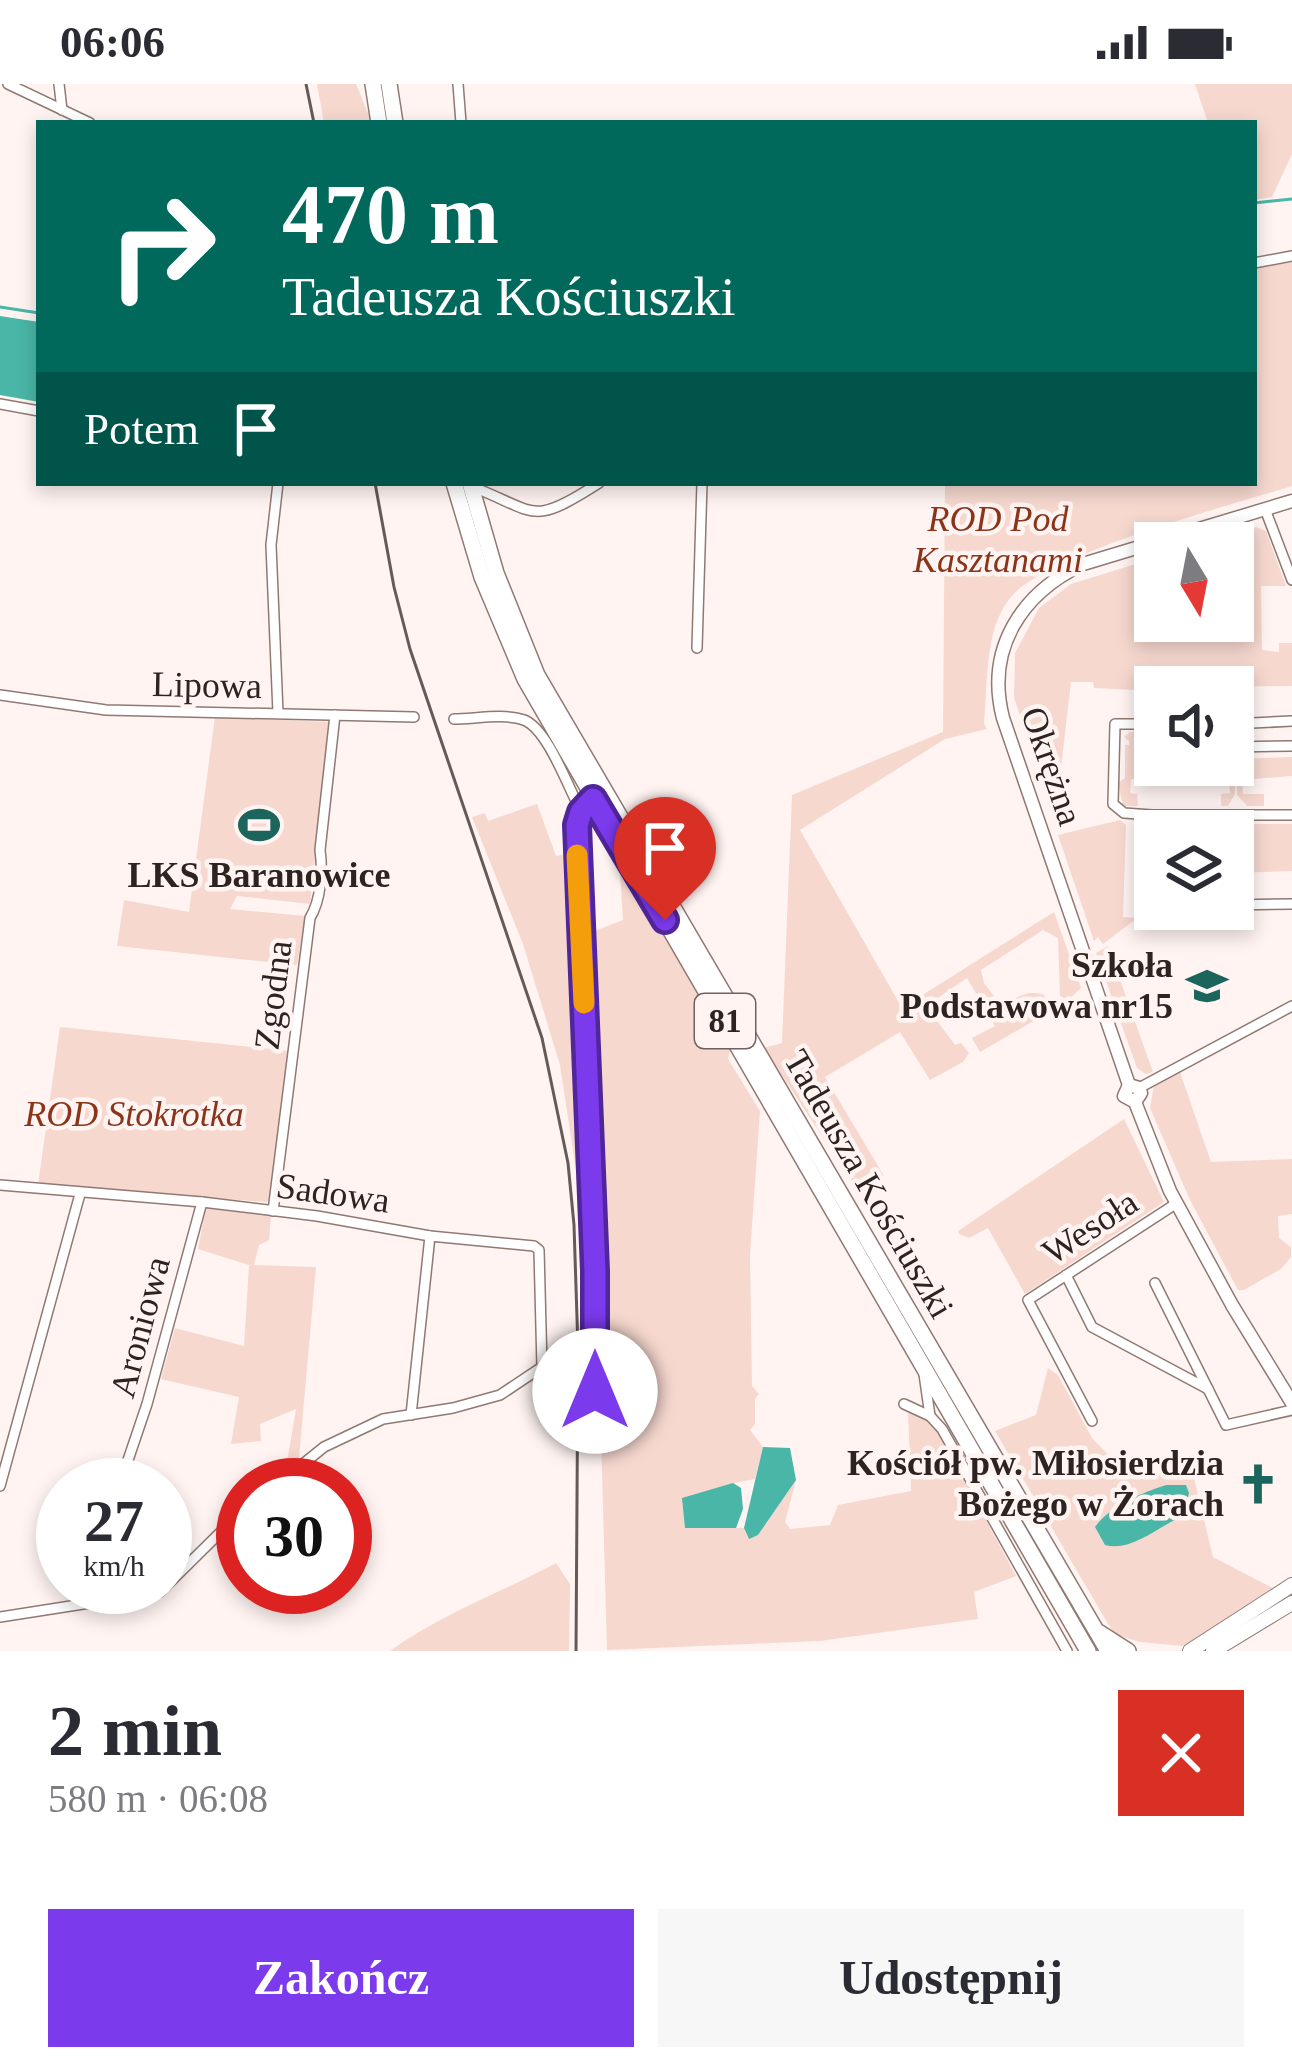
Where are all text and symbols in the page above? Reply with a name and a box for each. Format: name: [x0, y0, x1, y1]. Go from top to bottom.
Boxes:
text: 06:06: [60, 17, 165, 67]
icon: right: [84, 168, 240, 324]
text: 470 m: [282, 168, 499, 261]
text: Tadeusza Kościuszki: [282, 267, 736, 327]
icon: arrive: [223, 396, 289, 462]
text: Potem: [84, 404, 199, 454]
park label: ROD Pod Kasztanami: [912, 499, 1083, 580]
north arrow: [1134, 522, 1254, 642]
map controls: [1134, 522, 1254, 930]
street label: Lipowa: [152, 664, 262, 706]
button: sound: [1134, 666, 1254, 786]
street label: Okrężna: [1013, 702, 1091, 830]
pin: [614, 797, 716, 920]
sports icon: LKS Baranowice: [236, 802, 282, 848]
button: layers: [1134, 810, 1254, 930]
icon: arrive: [632, 815, 698, 881]
place label: LKS Baranowice: [127, 855, 391, 895]
street label: Zgodna: [246, 938, 300, 1052]
place label: Szkoła Podstawowa nr15: [900, 945, 1173, 1026]
school or university icon: Szkoła Podstawowa nr15: [1184, 963, 1230, 1009]
road number: 81: [695, 994, 755, 1048]
street label: Tadeusza Kościuszki: [776, 1043, 962, 1325]
park label: ROD Stokrotka: [23, 1094, 244, 1134]
street label: Sadowa: [274, 1165, 392, 1221]
street label: Wesoła: [1035, 1182, 1145, 1272]
street label: Aroniowa: [102, 1252, 178, 1402]
position arrow: [532, 1328, 658, 1454]
place label: Kościół pw. Miłosierdzia Bożego w Żorach: [847, 1443, 1224, 1524]
speed limit sign: 30: [216, 1458, 372, 1614]
church icon: Kościół pw. Miłosierdzia Bożego w Żorach: [1235, 1461, 1281, 1507]
text: 27: [84, 1488, 144, 1554]
text: km/h: [83, 1549, 145, 1582]
button: close: [1118, 1690, 1244, 1816]
text: 2 min: [48, 1691, 222, 1771]
text: 580 m · 06:08: [48, 1777, 268, 1820]
button: Zakończ: [48, 1909, 634, 2047]
button: Udostępnij: [658, 1909, 1244, 2047]

